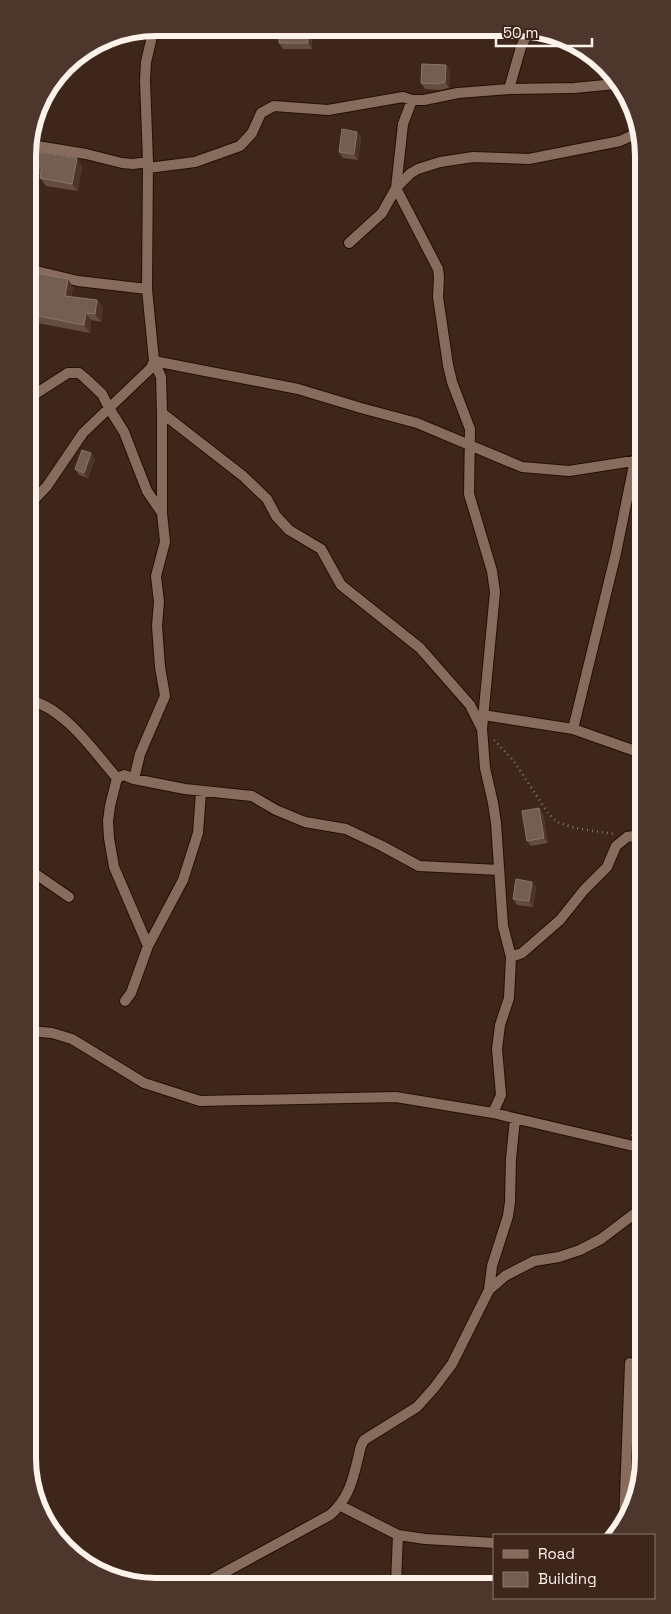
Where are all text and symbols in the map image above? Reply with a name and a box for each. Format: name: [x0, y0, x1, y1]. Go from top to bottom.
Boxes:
scale bar: [496, 15, 592, 47]
text: 50 m: [503, 23, 538, 42]
legend: [493, 1534, 656, 1599]
text: Road: [538, 1544, 575, 1563]
text: Building: [538, 1569, 597, 1588]

